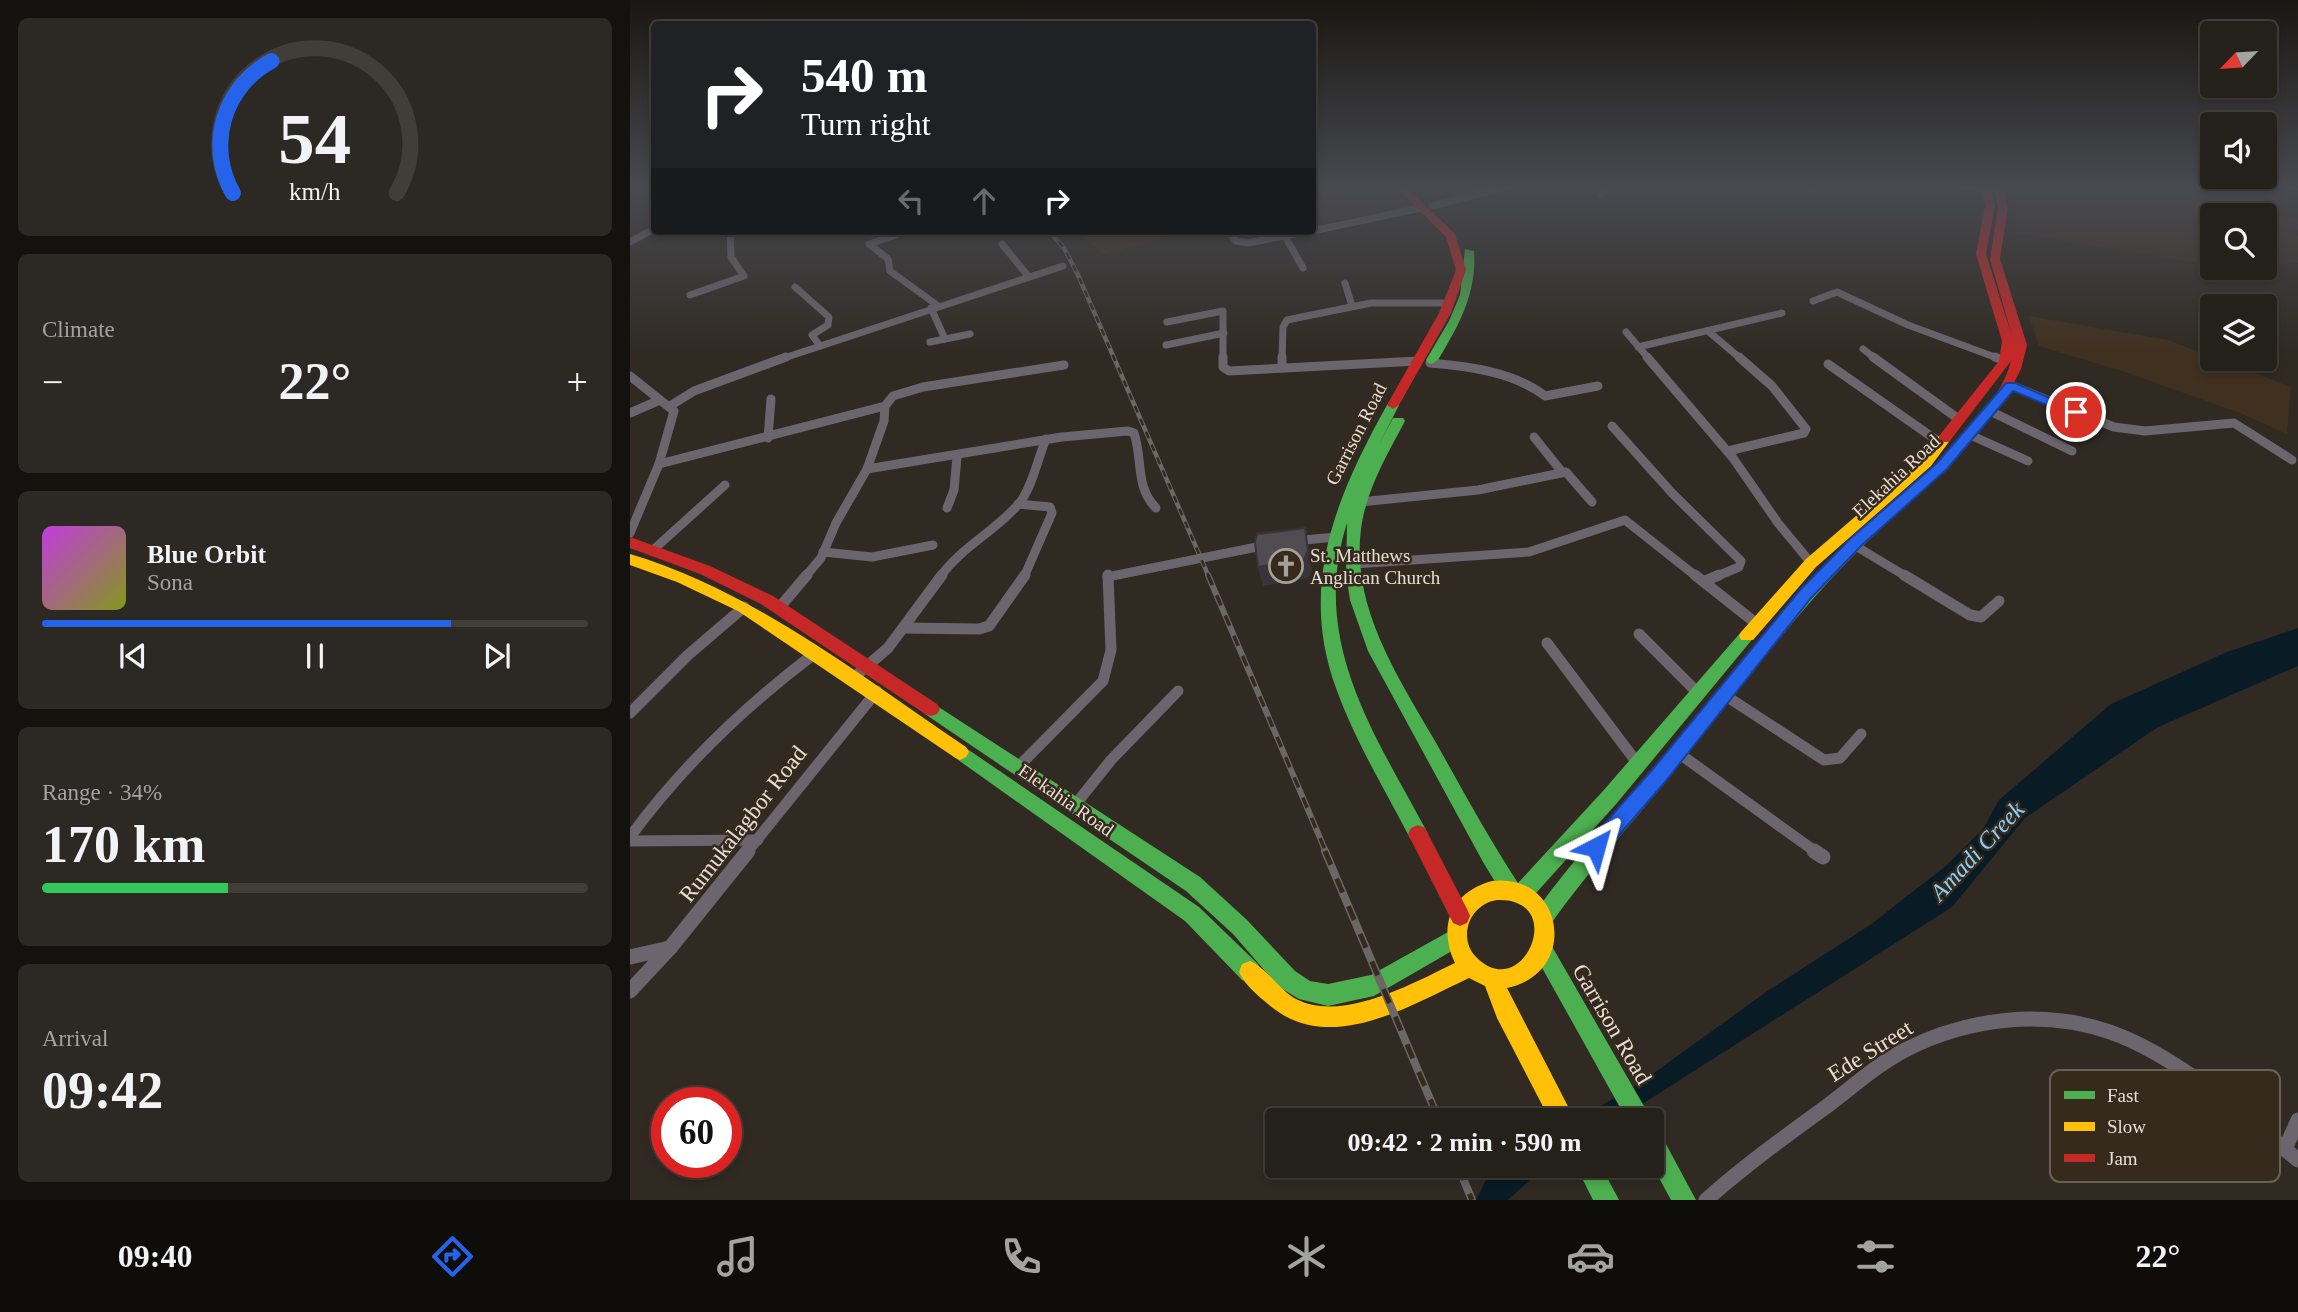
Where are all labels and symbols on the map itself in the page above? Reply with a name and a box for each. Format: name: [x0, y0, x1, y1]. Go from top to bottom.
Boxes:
north arrow: [2200, 21, 2277, 98]
street label: Garrison Road: [1321, 379, 1391, 488]
pin: [2046, 382, 2106, 442]
street label: Elekahia Road: [1848, 430, 1944, 522]
place label: St. Matthews Anglican Church: [1310, 545, 1441, 588]
church icon: St. Matthews Anglican Church: [1267, 547, 1305, 585]
street label: Rumukalagbor Road: [674, 741, 812, 907]
street label: Elekahia Road: [1014, 759, 1118, 841]
water label: Amadi Creek: [1923, 796, 2029, 907]
position arrow: [1559, 810, 1633, 884]
street label: Garrison Road: [1567, 959, 1657, 1089]
street label: Ede Street: [1823, 1015, 1917, 1087]
legend: [2050, 1070, 2280, 1182]
text: Fast: [2107, 1085, 2139, 1106]
speed limit sign: 60: [651, 1087, 742, 1178]
text: Slow: [2107, 1116, 2146, 1137]
text: Jam: [2107, 1148, 2138, 1169]

